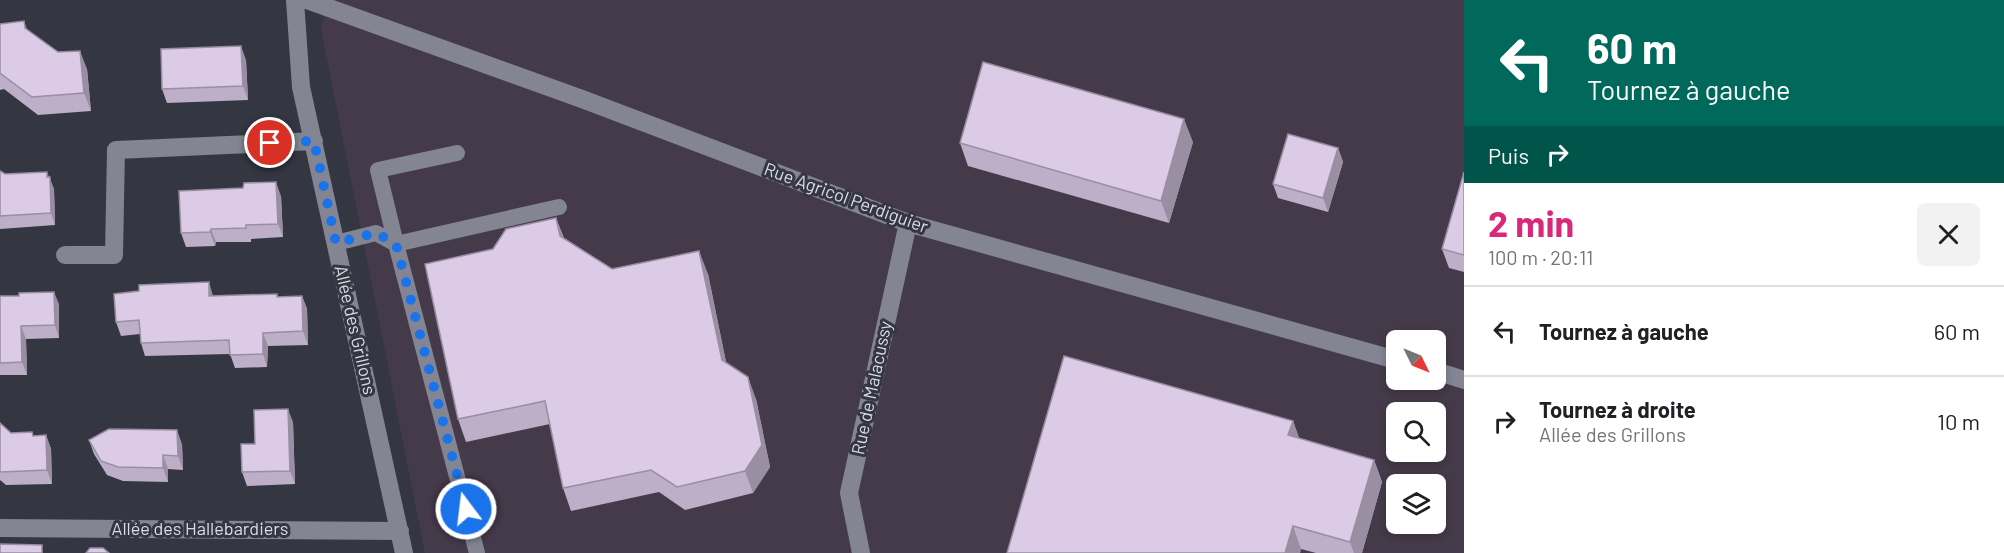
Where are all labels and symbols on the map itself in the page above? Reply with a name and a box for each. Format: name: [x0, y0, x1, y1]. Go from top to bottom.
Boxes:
pin: [244, 117, 295, 168]
street label: Rue Agricol Perdiguier: [761, 157, 932, 237]
street label: Allée des Grillons: [330, 263, 382, 397]
street label: Rue de Malacussy: [846, 319, 896, 457]
north arrow: [1386, 330, 1446, 390]
position arrow: [434, 477, 498, 541]
street label: Allée des Hallebardiers: [111, 517, 289, 539]

